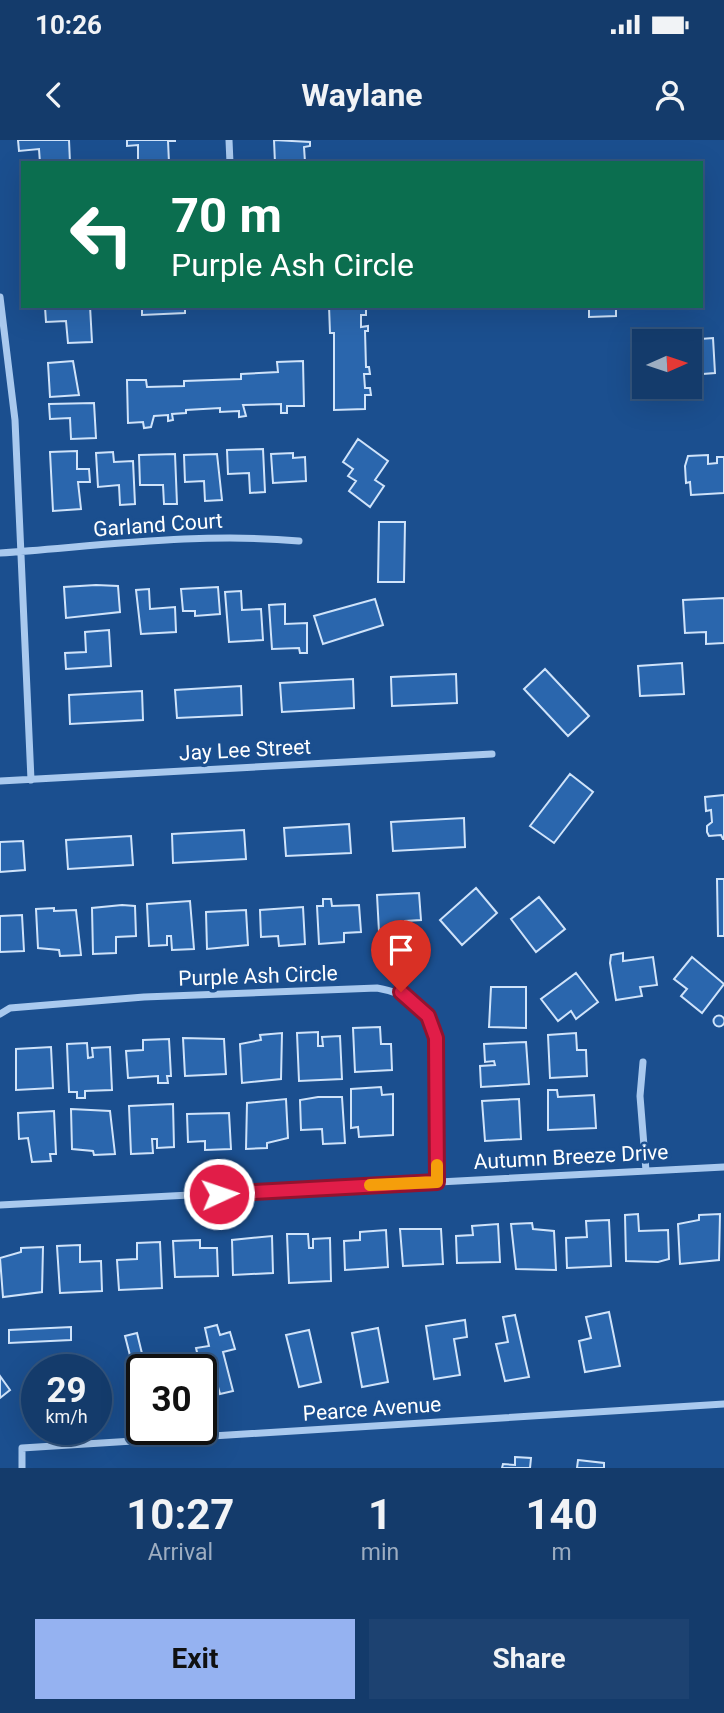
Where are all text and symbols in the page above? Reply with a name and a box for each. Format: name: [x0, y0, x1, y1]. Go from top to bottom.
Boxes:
text: 10:26: [35, 10, 102, 40]
icon: back: [35, 76, 73, 114]
text: Waylane: [301, 76, 423, 114]
icon: person: [651, 76, 689, 114]
text: 70 m: [171, 187, 282, 244]
icon: left: [56, 189, 147, 280]
text: Purple Ash Circle: [171, 246, 414, 284]
north arrow: [632, 329, 702, 399]
map controls: [632, 329, 702, 399]
street label: Garland Court: [92, 508, 224, 541]
street label: Jay Lee Street: [178, 735, 312, 765]
pin: [371, 920, 431, 992]
icon: arrive: [382, 931, 420, 969]
street label: Purple Ash Circle: [178, 961, 338, 991]
street label: Autumn Breeze Drive: [473, 1140, 669, 1174]
position arrow: [182, 1157, 256, 1231]
speed limit sign: 30: [126, 1354, 217, 1445]
text: 29: [46, 1370, 87, 1411]
street label: Pearce Avenue: [302, 1392, 442, 1426]
text: km/h: [45, 1406, 88, 1427]
text: 10:27: [126, 1490, 234, 1539]
text: 1: [368, 1490, 392, 1539]
text: 140: [525, 1490, 598, 1539]
text: Arrival: [148, 1539, 213, 1566]
text: min: [361, 1539, 399, 1566]
text: m: [552, 1539, 572, 1566]
button: Exit: [35, 1619, 355, 1699]
button: Share: [369, 1619, 689, 1699]

